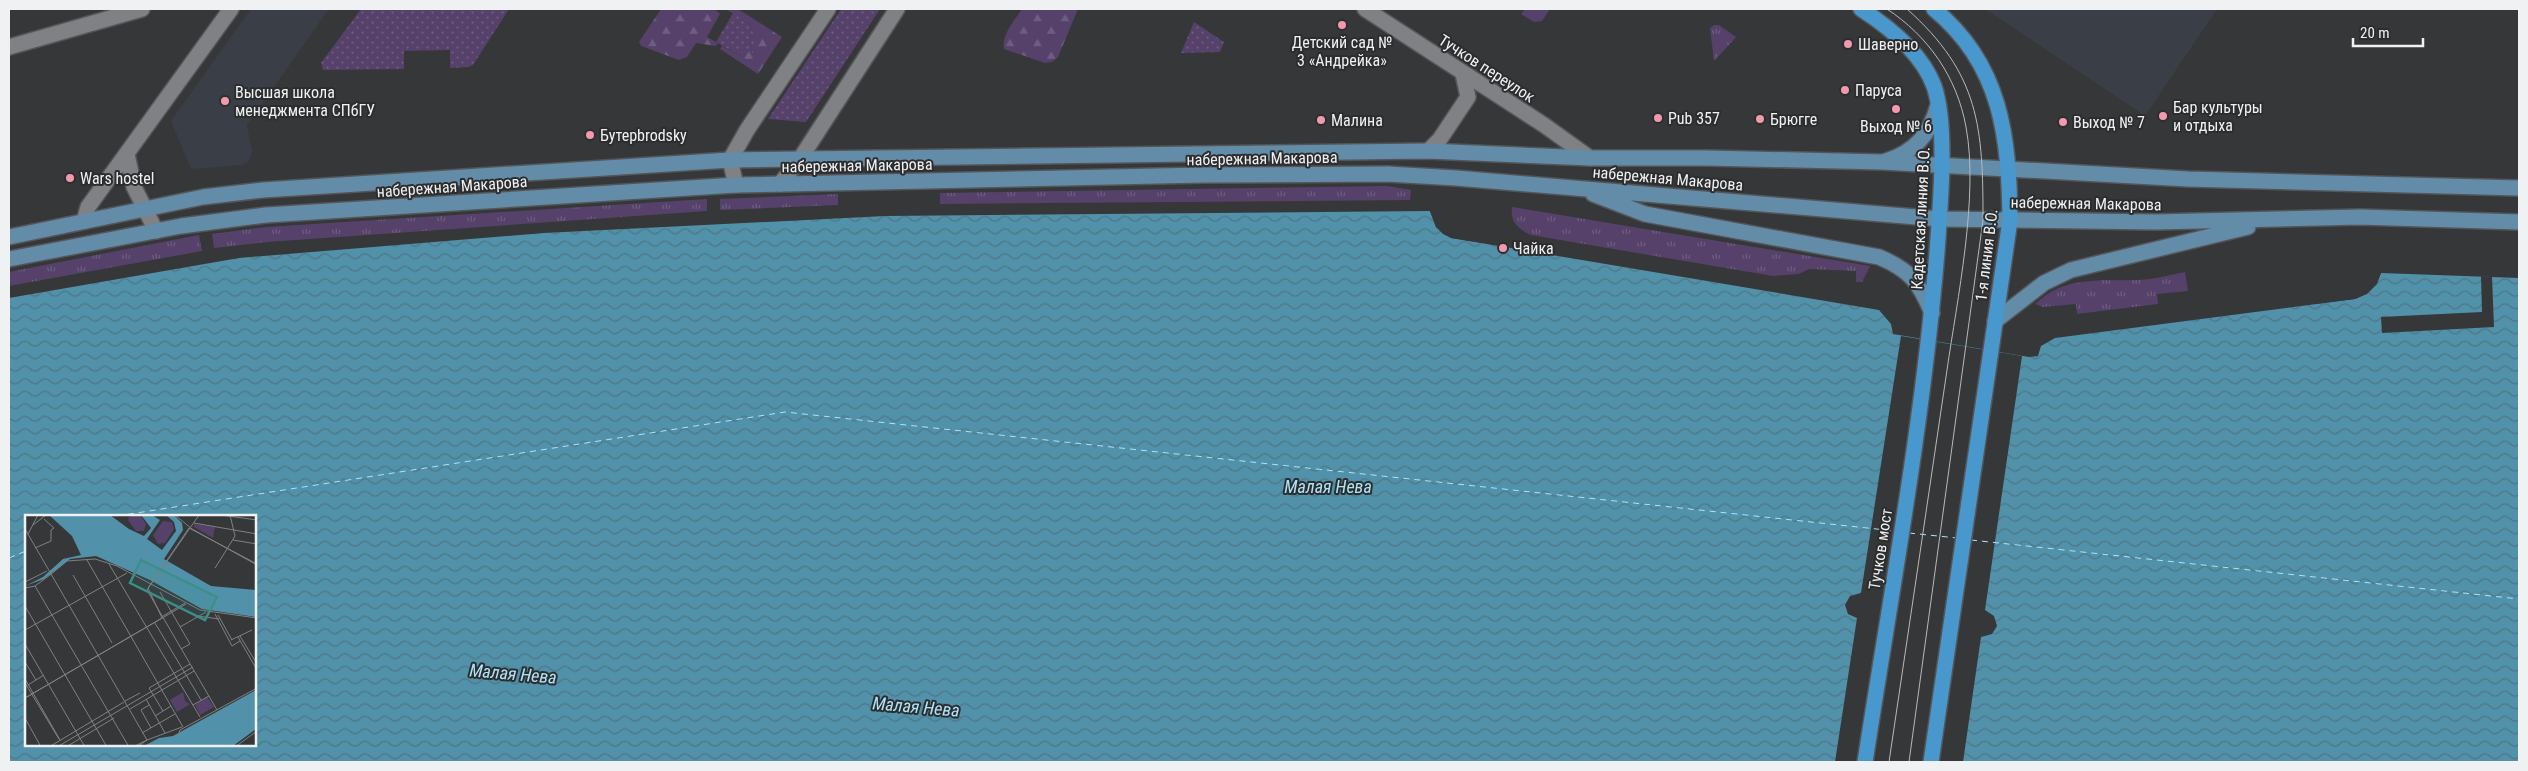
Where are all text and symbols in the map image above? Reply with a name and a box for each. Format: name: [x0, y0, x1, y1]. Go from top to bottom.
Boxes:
scale bar: [2353, 15, 2423, 47]
marker: Детский сад № 3 «Андрейка»: [1336, 19, 1348, 31]
text: 20 m: [2360, 24, 2390, 42]
street label: Тучков переулок: [1435, 30, 1539, 107]
place label: Детский сад № 3 «Андрейка»: [1292, 33, 1392, 70]
place label: Шаверно: [1858, 35, 1918, 54]
marker: Шаверно: [1842, 38, 1854, 50]
place label: Паруса: [1855, 81, 1902, 100]
place label: Высшая школа менеджмента СПбГУ: [235, 83, 375, 120]
marker: Паруса: [1839, 84, 1851, 96]
marker: Высшая школа менеджмента СПбГУ: [219, 95, 231, 107]
place label: Бар культуры и отдыха: [2173, 98, 2263, 135]
marker: Выход № 6: [1890, 103, 1902, 115]
place label: Pub 357: [1668, 109, 1720, 128]
place label: Брюгге: [1770, 110, 1817, 129]
marker: Бар культуры и отдыха: [2157, 110, 2169, 122]
place label: Малина: [1331, 111, 1383, 130]
marker: Pub 357: [1652, 112, 1664, 124]
marker: Брюгге: [1754, 113, 1766, 125]
place label: Выход № 7: [2073, 113, 2145, 132]
marker: Малина: [1315, 114, 1327, 126]
marker: Выход № 7: [2057, 116, 2069, 128]
place label: Выход № 6: [1860, 117, 1932, 136]
place label: Бутерbrodsky: [600, 126, 687, 145]
marker: Бутерbrodsky: [584, 129, 596, 141]
street label: Кадетская линия В.О.: [1907, 146, 1934, 290]
street label: набережная Макарова: [1186, 148, 1338, 169]
street label: набережная Макарова: [781, 155, 933, 176]
street label: набережная Макарова: [1592, 162, 1744, 195]
place label: Wars hostel: [80, 169, 154, 188]
marker: Wars hostel: [64, 172, 76, 184]
street label: набережная Макарова: [376, 172, 528, 201]
street label: набережная Макарова: [2010, 193, 2162, 214]
street label: 1-я линия В.О.: [1971, 208, 2002, 302]
place label: Чайка: [1513, 239, 1554, 258]
marker: Чайка: [1497, 242, 1509, 254]
water label: Малая Нева: [1284, 476, 1372, 497]
street label: Тучков мост: [1865, 507, 1896, 591]
inset map: [25, 515, 256, 746]
water label: Малая Нева: [469, 659, 558, 688]
water label: Малая Нева: [872, 692, 961, 721]

